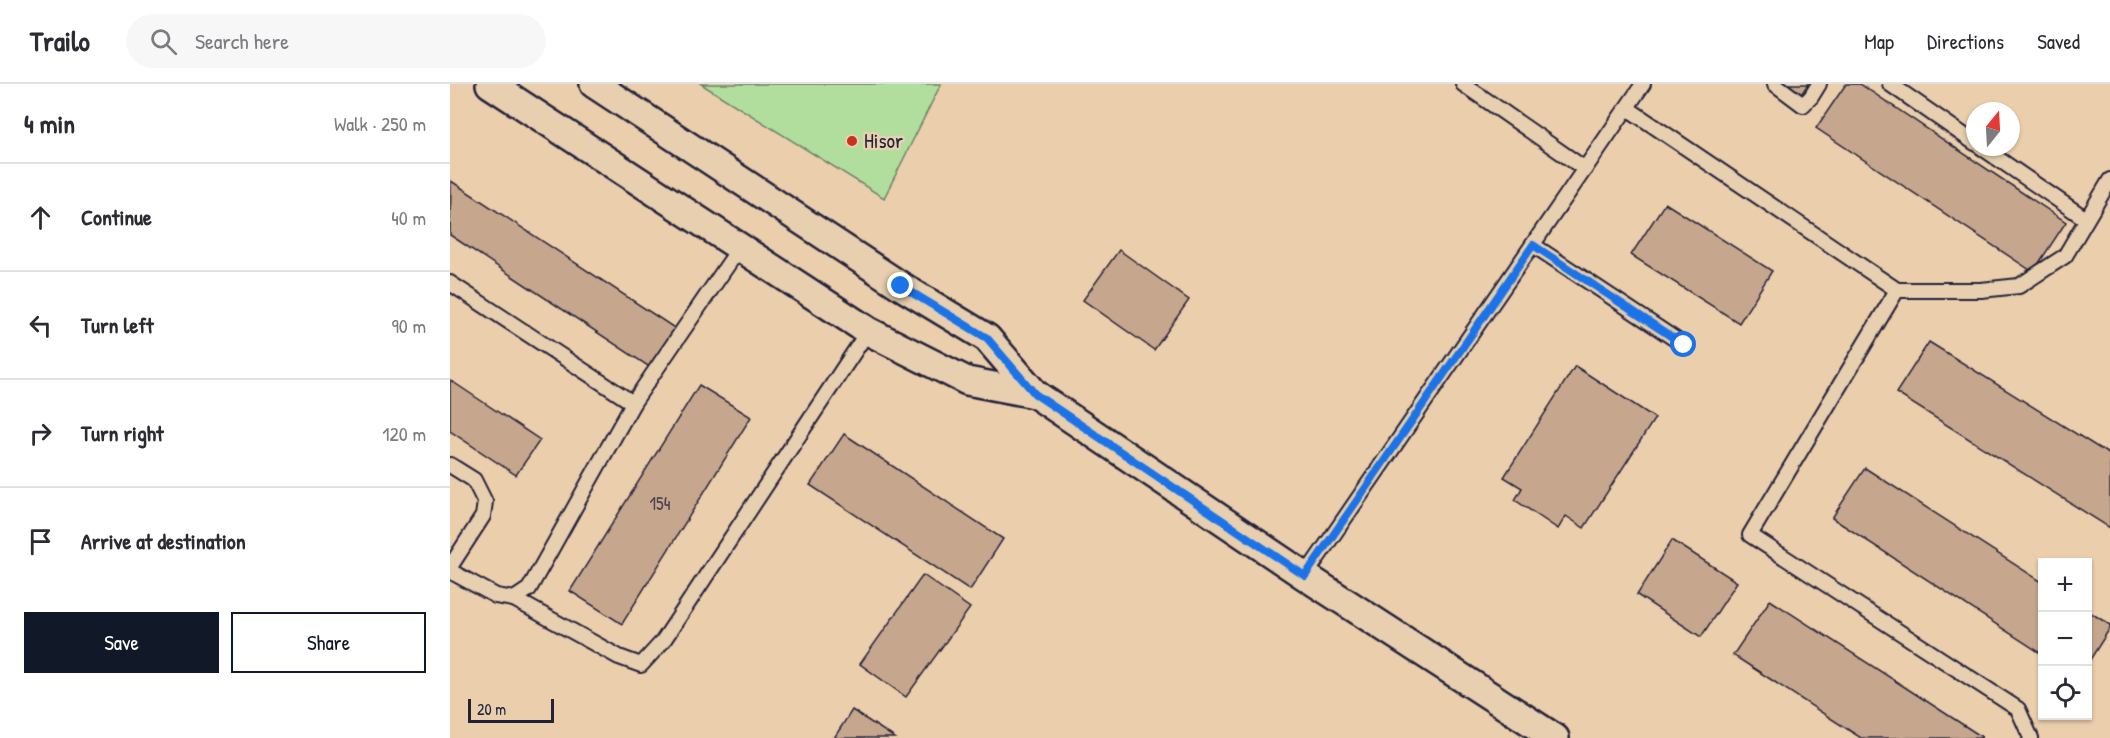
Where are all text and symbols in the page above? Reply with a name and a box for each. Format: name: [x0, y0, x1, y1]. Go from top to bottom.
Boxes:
search box: [126, 14, 546, 68]
text: Trailo: [30, 22, 90, 60]
icon: search: [147, 25, 180, 58]
text: Search here: [195, 26, 289, 56]
text: Map: [1864, 27, 1894, 56]
text: Directions: [1927, 27, 2004, 56]
text: Saved: [2037, 27, 2080, 56]
north arrow: [1966, 102, 2020, 156]
text: 4 min: [24, 106, 75, 141]
text: Walk · 250 m: [334, 110, 426, 137]
place label: Hisor: [864, 126, 903, 155]
marker: Hisor: [845, 134, 859, 148]
icon: ahead: [24, 201, 57, 234]
text: Continue: [81, 202, 152, 232]
text: 40 m: [391, 204, 426, 231]
route end: [887, 272, 913, 298]
icon: left: [24, 309, 57, 342]
text: Turn left: [81, 310, 154, 340]
text: 90 m: [392, 312, 426, 339]
route start: [1670, 331, 1696, 357]
icon: right: [24, 417, 57, 450]
text: Turn right: [81, 418, 164, 448]
text: 120 m: [382, 420, 426, 447]
house number: 154: [650, 491, 671, 516]
icon: arrive: [24, 525, 57, 558]
text: Arrive at destination: [81, 526, 246, 556]
map controls: [2038, 558, 2092, 720]
button: +: [2038, 558, 2092, 612]
button: Save: [24, 612, 219, 673]
button: Share: [231, 612, 426, 673]
button: −: [2038, 612, 2092, 666]
button: locate: [2038, 666, 2092, 720]
scale bar: [468, 696, 554, 724]
text: 20 m: [477, 698, 506, 720]

